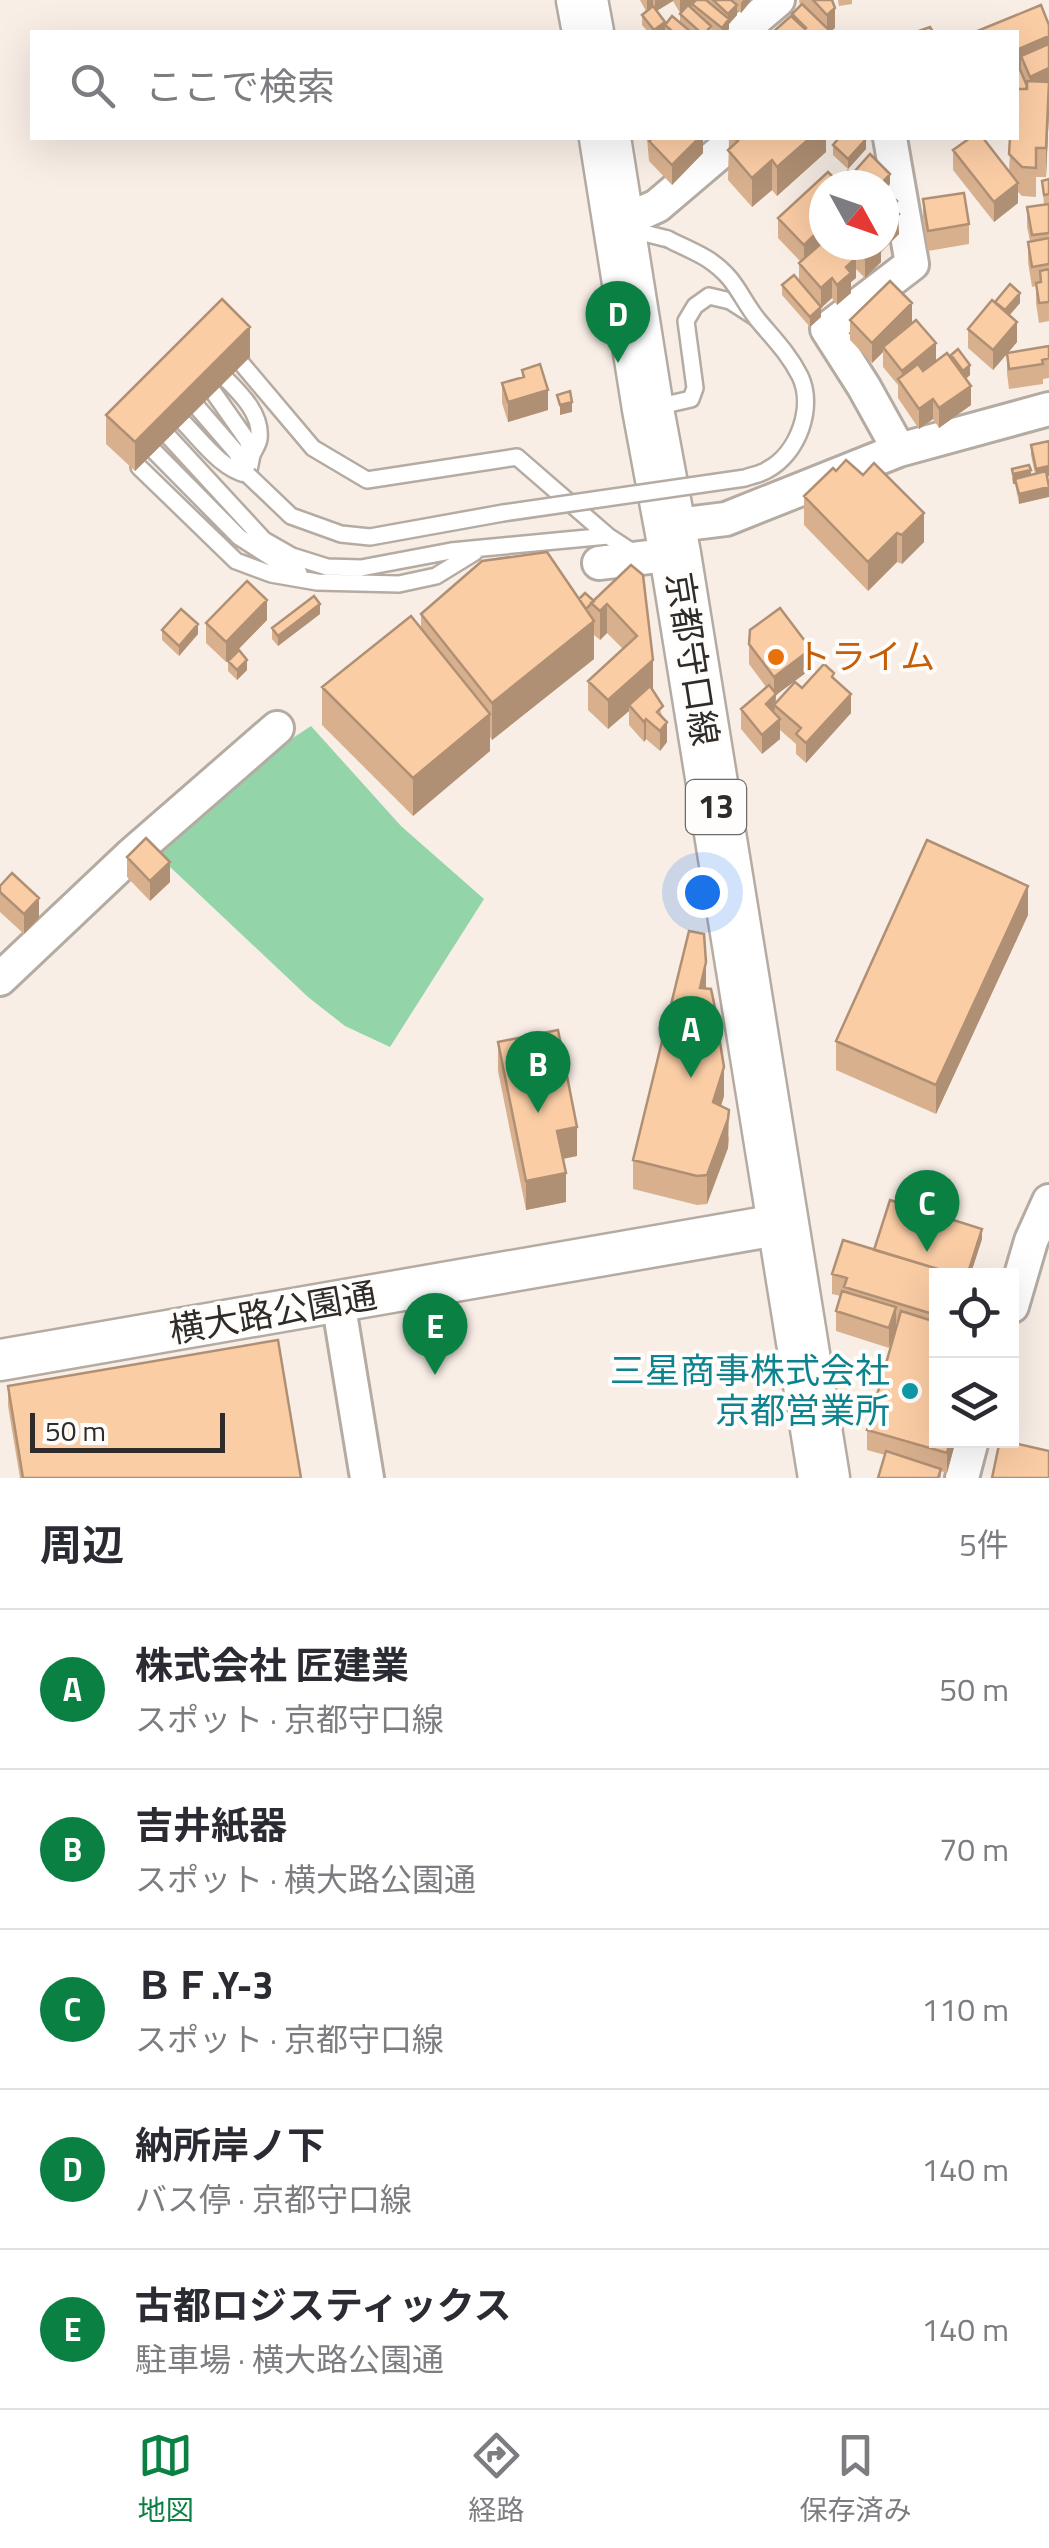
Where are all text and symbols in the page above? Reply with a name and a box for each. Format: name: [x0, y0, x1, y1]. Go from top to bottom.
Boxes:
search box: [30, 30, 1019, 140]
text: ここで検索: [145, 57, 335, 115]
icon: search: [65, 58, 120, 113]
north arrow: [809, 170, 899, 260]
pin: D: [586, 280, 650, 363]
street label: 京都守口線: [653, 568, 733, 749]
place label: トライム: [796, 629, 935, 683]
marker: トライム: [765, 646, 787, 668]
road number: 13: [686, 780, 746, 834]
your location: [677, 867, 728, 918]
pin: A: [658, 996, 724, 1078]
pin: B: [506, 1030, 570, 1113]
pin: C: [894, 1170, 960, 1252]
street label: 横大路公園通: [165, 1267, 381, 1357]
map controls: [929, 1268, 1019, 1448]
button: locate: [929, 1268, 1019, 1358]
pin: E: [402, 1292, 468, 1375]
place label: 三星商事株式会社 京都営業所: [610, 1343, 890, 1437]
button: layers: [929, 1358, 1019, 1448]
marker: 三星商事株式会社 京都営業所: [899, 1380, 921, 1402]
scale bar: [30, 1408, 225, 1452]
text: 50 m: [45, 1409, 106, 1452]
text: 周辺: [40, 1512, 124, 1576]
text: 5件: [959, 1520, 1009, 1568]
text: 株式会社 匠建業: [135, 1636, 409, 1694]
text: A: [63, 1665, 82, 1713]
text: 50 m: [939, 1665, 1009, 1713]
text: スポット · 京都守口線: [135, 1695, 444, 1743]
text: 吉井紙器: [135, 1796, 287, 1854]
text: B: [63, 1825, 82, 1873]
text: 70 m: [939, 1825, 1009, 1873]
text: スポット · 横大路公園通: [135, 1855, 476, 1903]
text: ＢＦ.Y-3: [135, 1956, 274, 2014]
text: C: [64, 1985, 81, 2033]
text: 110 m: [921, 1985, 1009, 2033]
text: スポット · 京都守口線: [135, 2015, 444, 2063]
text: 納所岸ノ下: [135, 2116, 325, 2174]
text: D: [62, 2145, 83, 2193]
text: 140 m: [921, 2145, 1009, 2193]
text: バス停 · 京都守口線: [135, 2175, 412, 2223]
text: 古都ロジスティックス: [135, 2276, 512, 2334]
text: E: [64, 2305, 81, 2353]
text: 140 m: [921, 2305, 1009, 2353]
text: 駐車場 · 横大路公園通: [135, 2335, 444, 2383]
tab: 地図: [137, 2428, 194, 2531]
tab: 経路: [468, 2428, 525, 2531]
tab: 保存済み: [799, 2428, 912, 2531]

